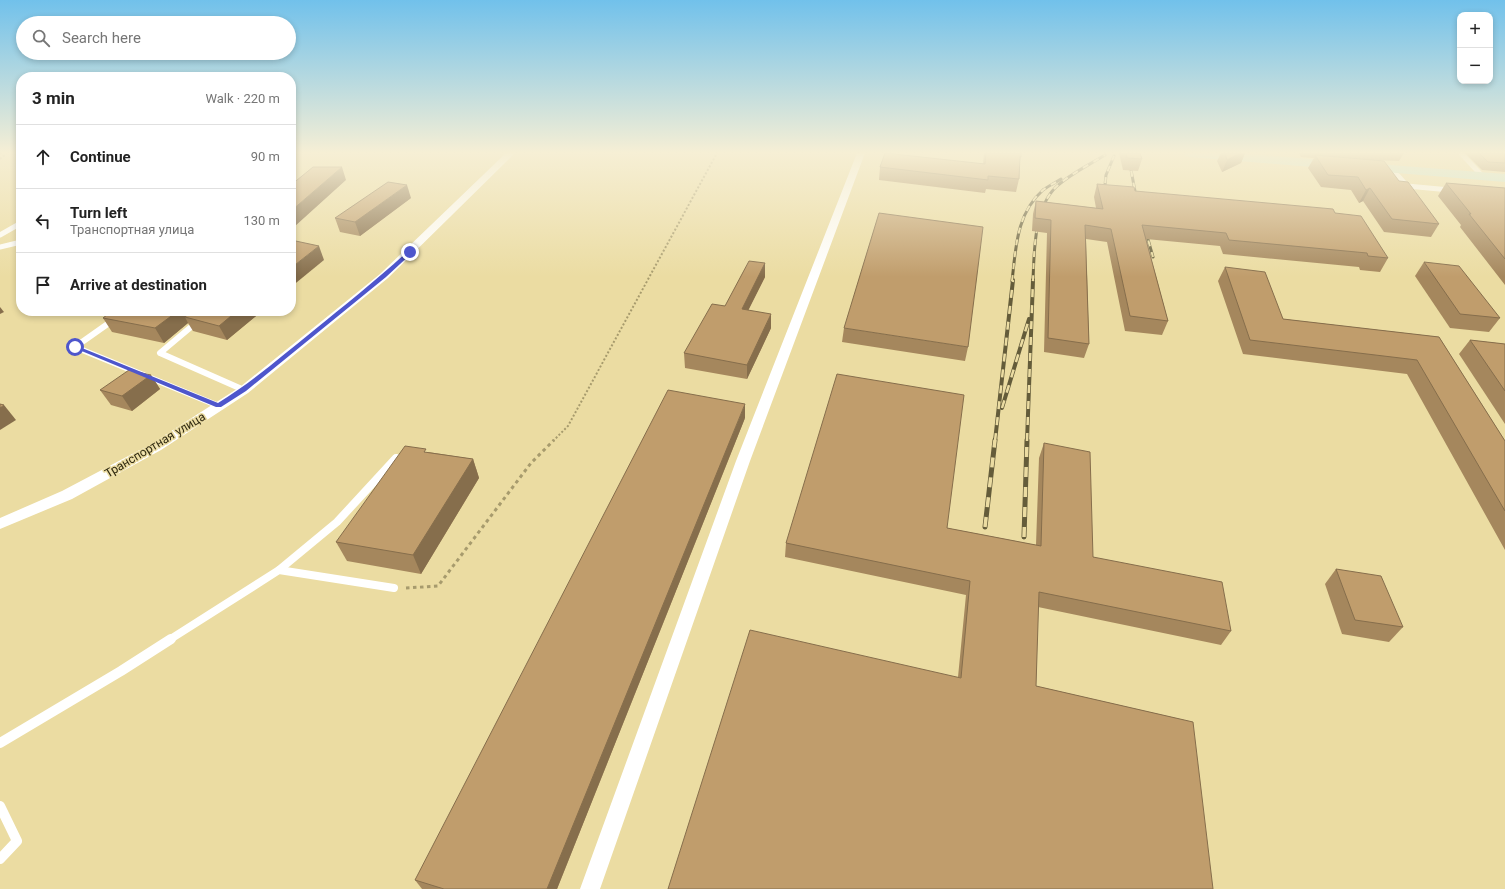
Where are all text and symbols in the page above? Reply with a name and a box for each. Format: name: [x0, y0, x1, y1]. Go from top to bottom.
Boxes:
map controls: [1457, 12, 1493, 84]
button: +: [1457, 12, 1493, 48]
search box: [16, 16, 296, 60]
icon: search: [30, 27, 52, 49]
text: Search here: [62, 29, 141, 47]
button: −: [1457, 48, 1493, 84]
text: 3 min: [32, 88, 75, 108]
text: Walk · 220 m: [205, 91, 280, 106]
icon: ahead: [32, 146, 54, 168]
text: Continue: [70, 148, 131, 166]
text: 90 m: [251, 149, 280, 164]
text: Turn left: [70, 204, 127, 222]
icon: left: [32, 210, 54, 232]
text: 130 m: [243, 213, 280, 228]
text: Транспортная улица: [70, 222, 194, 237]
route end: [401, 243, 419, 261]
icon: arrive: [32, 274, 54, 296]
text: Arrive at destination: [70, 276, 207, 294]
route start: [66, 338, 84, 356]
street label: Транспортная улица: [102, 409, 208, 481]

